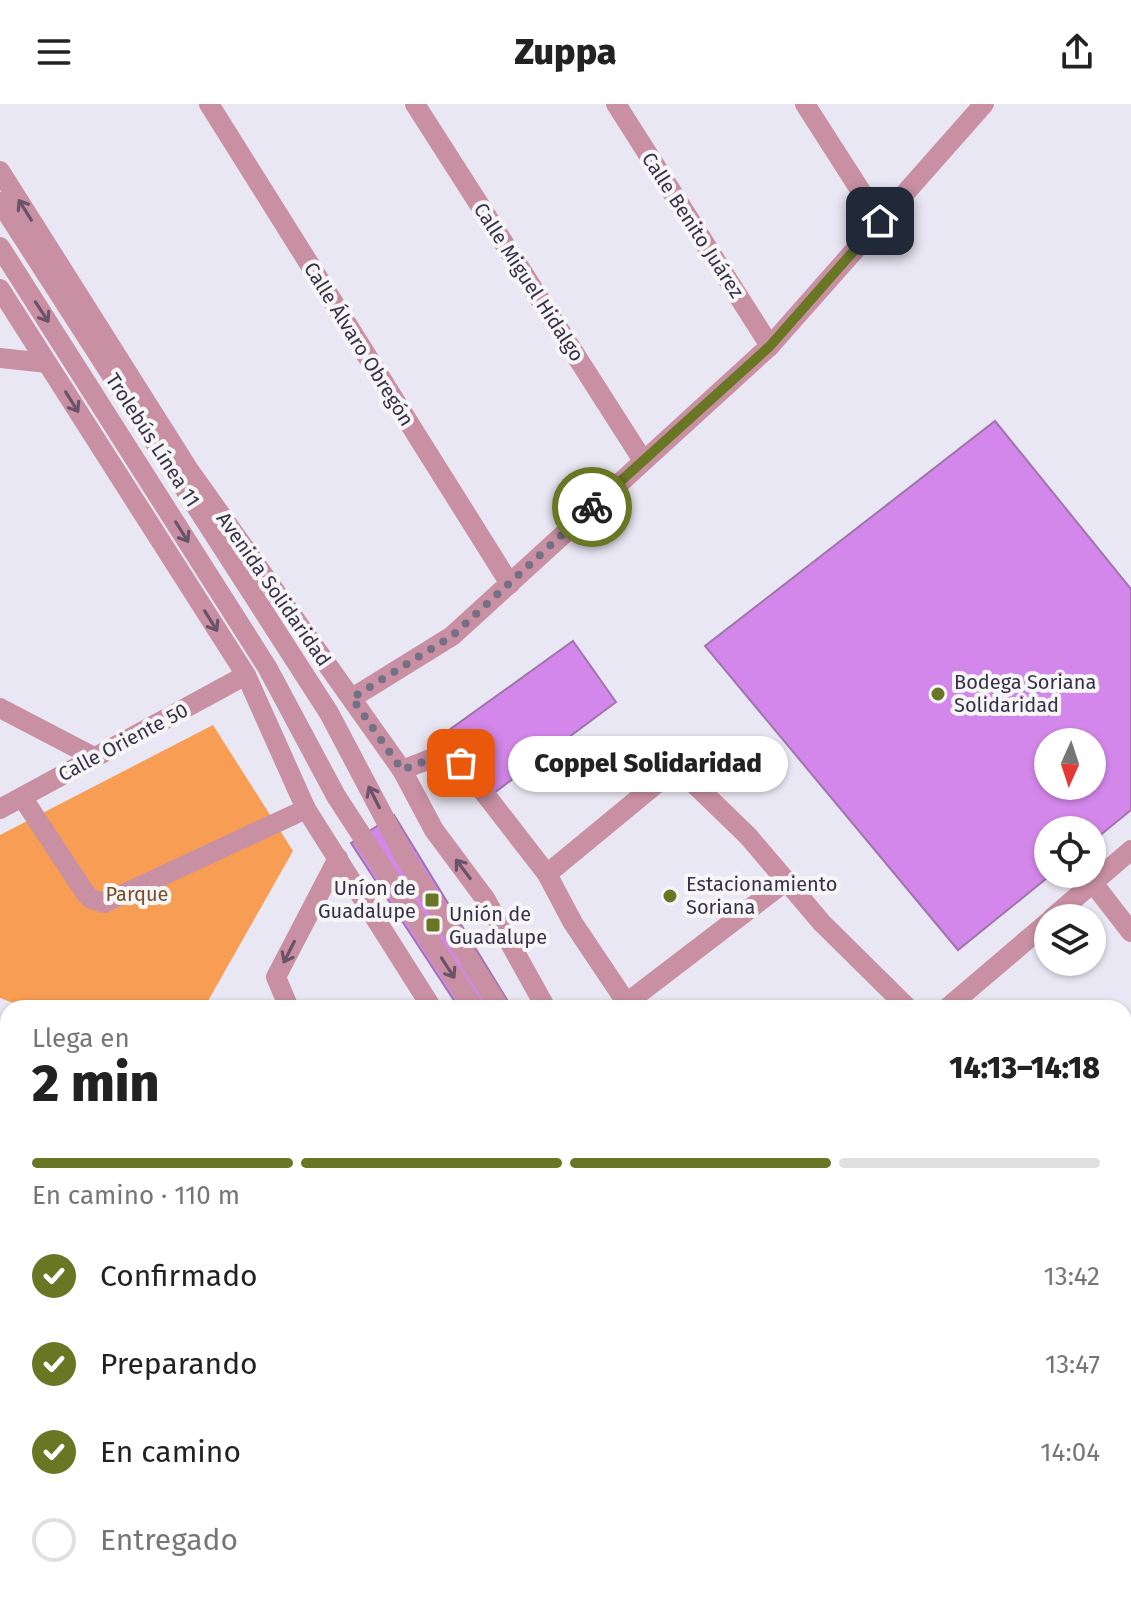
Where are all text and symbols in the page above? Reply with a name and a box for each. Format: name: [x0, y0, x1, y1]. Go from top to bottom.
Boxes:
icon: menu: [32, 30, 76, 74]
text: Zuppa: [514, 30, 617, 74]
icon: share: [1055, 30, 1099, 74]
street label: Calle Benito Juárez: [637, 148, 749, 303]
pin: [846, 187, 914, 255]
street label: Calle Miguel Hidalgo: [469, 198, 589, 366]
one-way arrow: [16, 199, 32, 222]
icon: home: [858, 199, 902, 243]
street label: Calle Álvaro Obregón: [299, 258, 419, 430]
one-way arrow: [35, 300, 51, 323]
street label: Trolebús Línea 11: [101, 369, 205, 511]
one-way arrow: [64, 390, 80, 413]
courier: [552, 467, 632, 547]
icon: bike: [570, 485, 614, 529]
street label: Avenida Solidaridad: [212, 507, 336, 671]
one-way arrow: [173, 520, 190, 542]
one-way arrow: [203, 610, 220, 632]
place label: Bodega Soriana Solidaridad: [954, 670, 1096, 717]
marker: Bodega Soriana Solidaridad: [929, 685, 947, 703]
street label: Calle Oriente 50: [54, 698, 192, 786]
north arrow: [1034, 728, 1106, 800]
map controls: [1034, 728, 1106, 976]
pin: [427, 729, 495, 797]
callout: Coppel Solidaridad: [509, 735, 789, 791]
icon: bag: [439, 741, 483, 785]
text: Coppel Solidaridad: [534, 748, 762, 779]
one-way arrow: [366, 786, 381, 810]
button: locate: [1034, 816, 1106, 888]
one-way arrow: [454, 859, 471, 880]
place label: Estacionamiento Soriana: [686, 872, 837, 919]
place label: Uníon de Guadalupe: [318, 876, 416, 923]
park label: Parque: [105, 882, 169, 906]
marker: Estacionamiento Soriana: [661, 887, 679, 905]
marker: Uníon de Guadalupe: [423, 891, 441, 909]
place label: Unión de Guadalupe: [449, 902, 547, 949]
button: layers: [1034, 904, 1106, 976]
marker: Unión de Guadalupe: [424, 916, 442, 934]
one-way arrow: [280, 940, 296, 964]
one-way arrow: [440, 957, 456, 979]
text: Llega en: [32, 1023, 130, 1054]
text: 14:13–14:18: [949, 1050, 1100, 1086]
text: 2 min: [32, 1052, 159, 1115]
text: En camino · 110 m: [32, 1180, 240, 1211]
icon: check: [32, 1254, 76, 1298]
text: Confirmado: [100, 1258, 258, 1294]
text: 13:42: [1043, 1261, 1100, 1292]
icon: check: [32, 1342, 76, 1386]
text: Preparando: [100, 1346, 258, 1382]
text: 13:47: [1045, 1349, 1100, 1380]
icon: check: [32, 1430, 76, 1474]
text: En camino: [100, 1434, 241, 1470]
text: 14:04: [1040, 1437, 1100, 1468]
text: Entregado: [100, 1522, 238, 1558]

